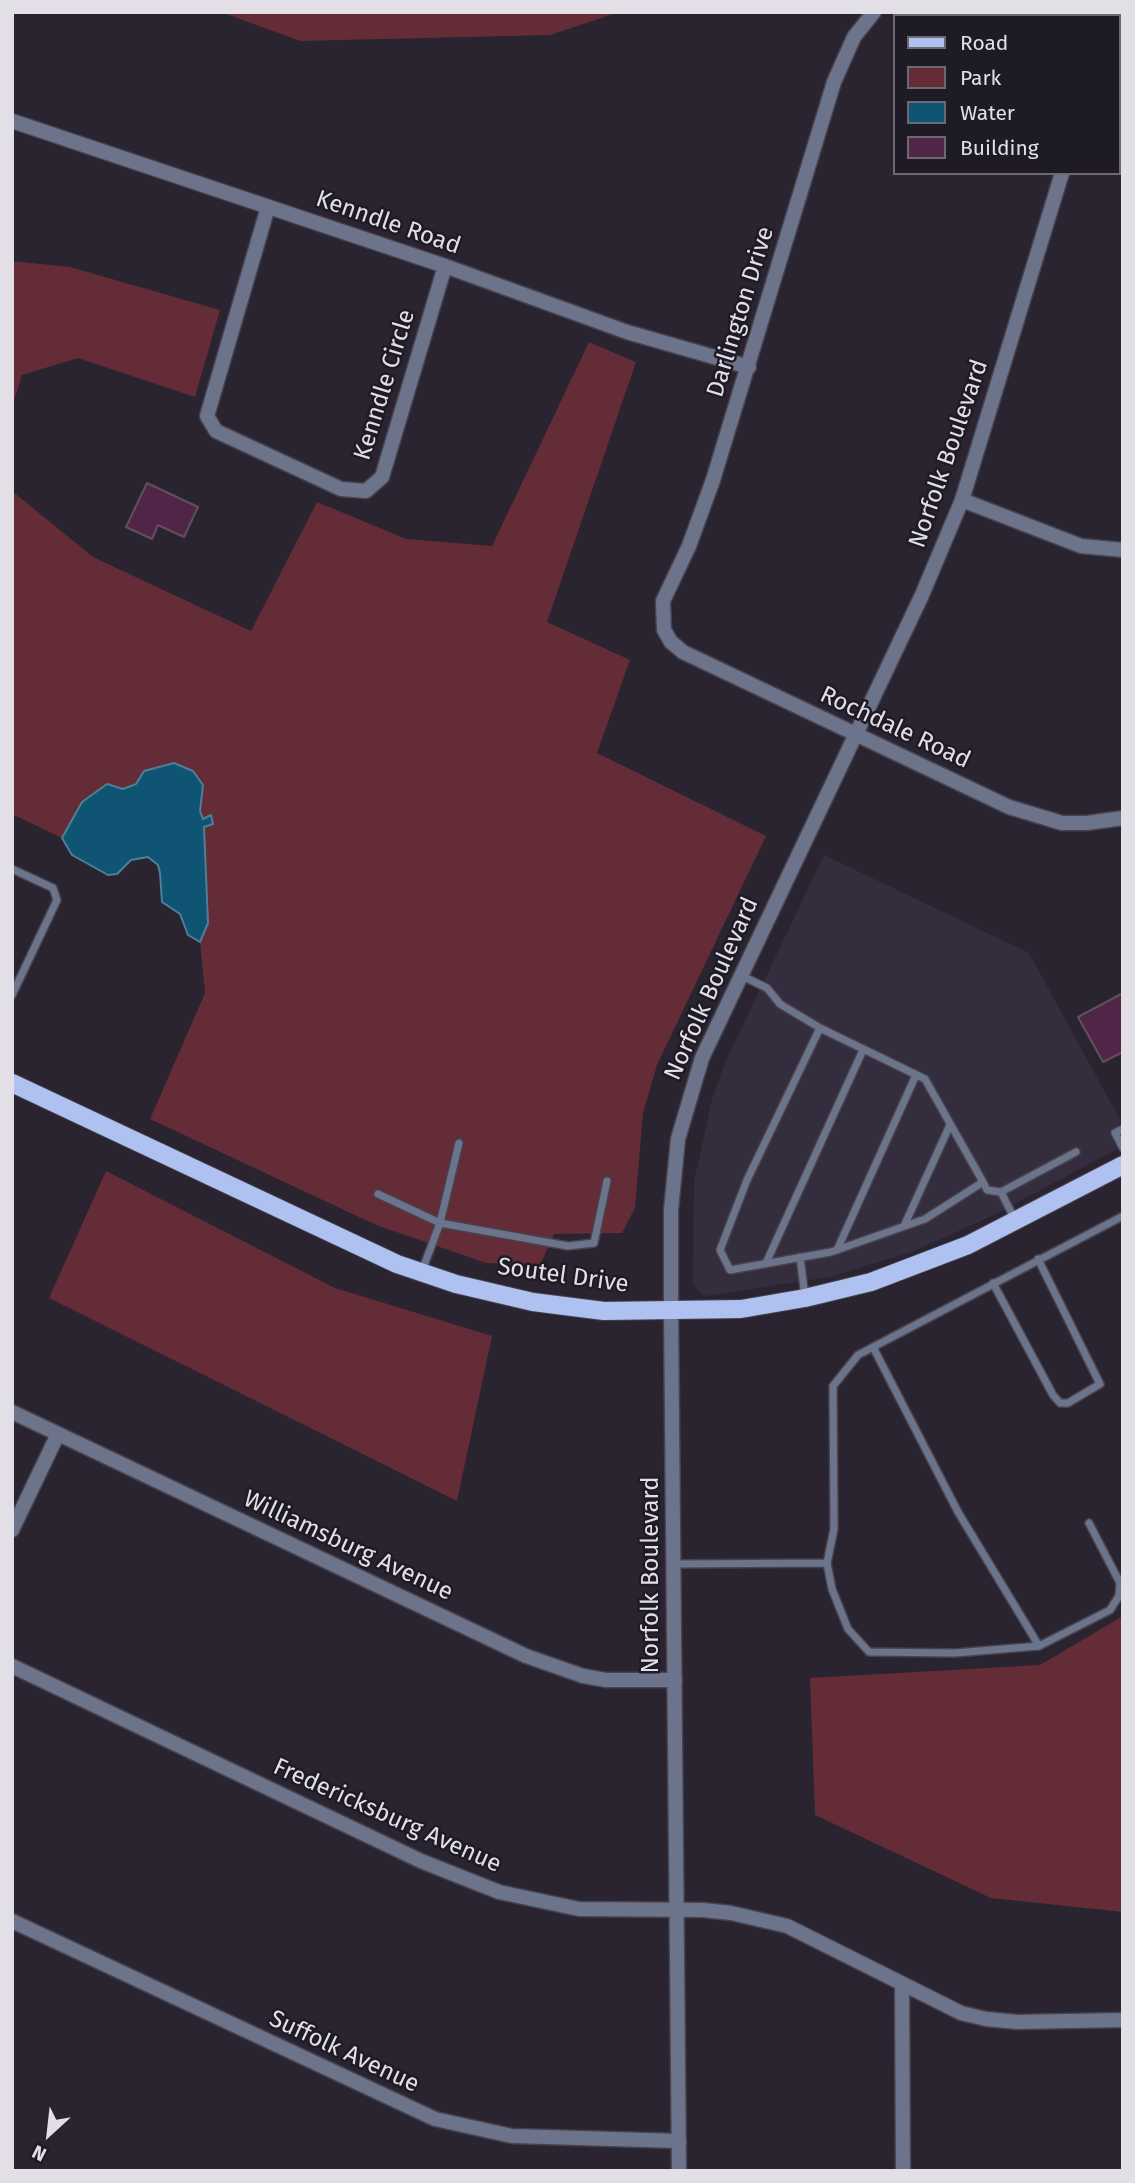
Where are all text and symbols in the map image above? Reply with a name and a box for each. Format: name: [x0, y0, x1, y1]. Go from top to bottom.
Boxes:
legend: [894, 14, 1121, 175]
text: Road: [960, 30, 1008, 56]
text: Park: [960, 65, 1001, 91]
text: Water: [960, 100, 1015, 126]
text: Building: [960, 135, 1039, 161]
street label: Kenndle Road: [312, 185, 464, 261]
street label: Darlington Drive: [701, 223, 781, 401]
street label: Kenndle Circle: [348, 306, 422, 464]
street label: Norfolk Boulevard: [903, 356, 995, 552]
street label: Rochdale Road: [815, 681, 975, 775]
street label: Norfolk Boulevard: [659, 893, 765, 1085]
street label: Soutel Drive: [496, 1253, 630, 1299]
street label: Norfolk Boulevard: [637, 1476, 665, 1674]
street label: Williamsburg Avenue: [239, 1485, 457, 1607]
street label: Fredericksburg Avenue: [269, 1753, 505, 1879]
street label: Suffolk Avenue: [264, 2005, 424, 2099]
north arrow: [14, 2099, 84, 2169]
text: N: [28, 2140, 50, 2166]

